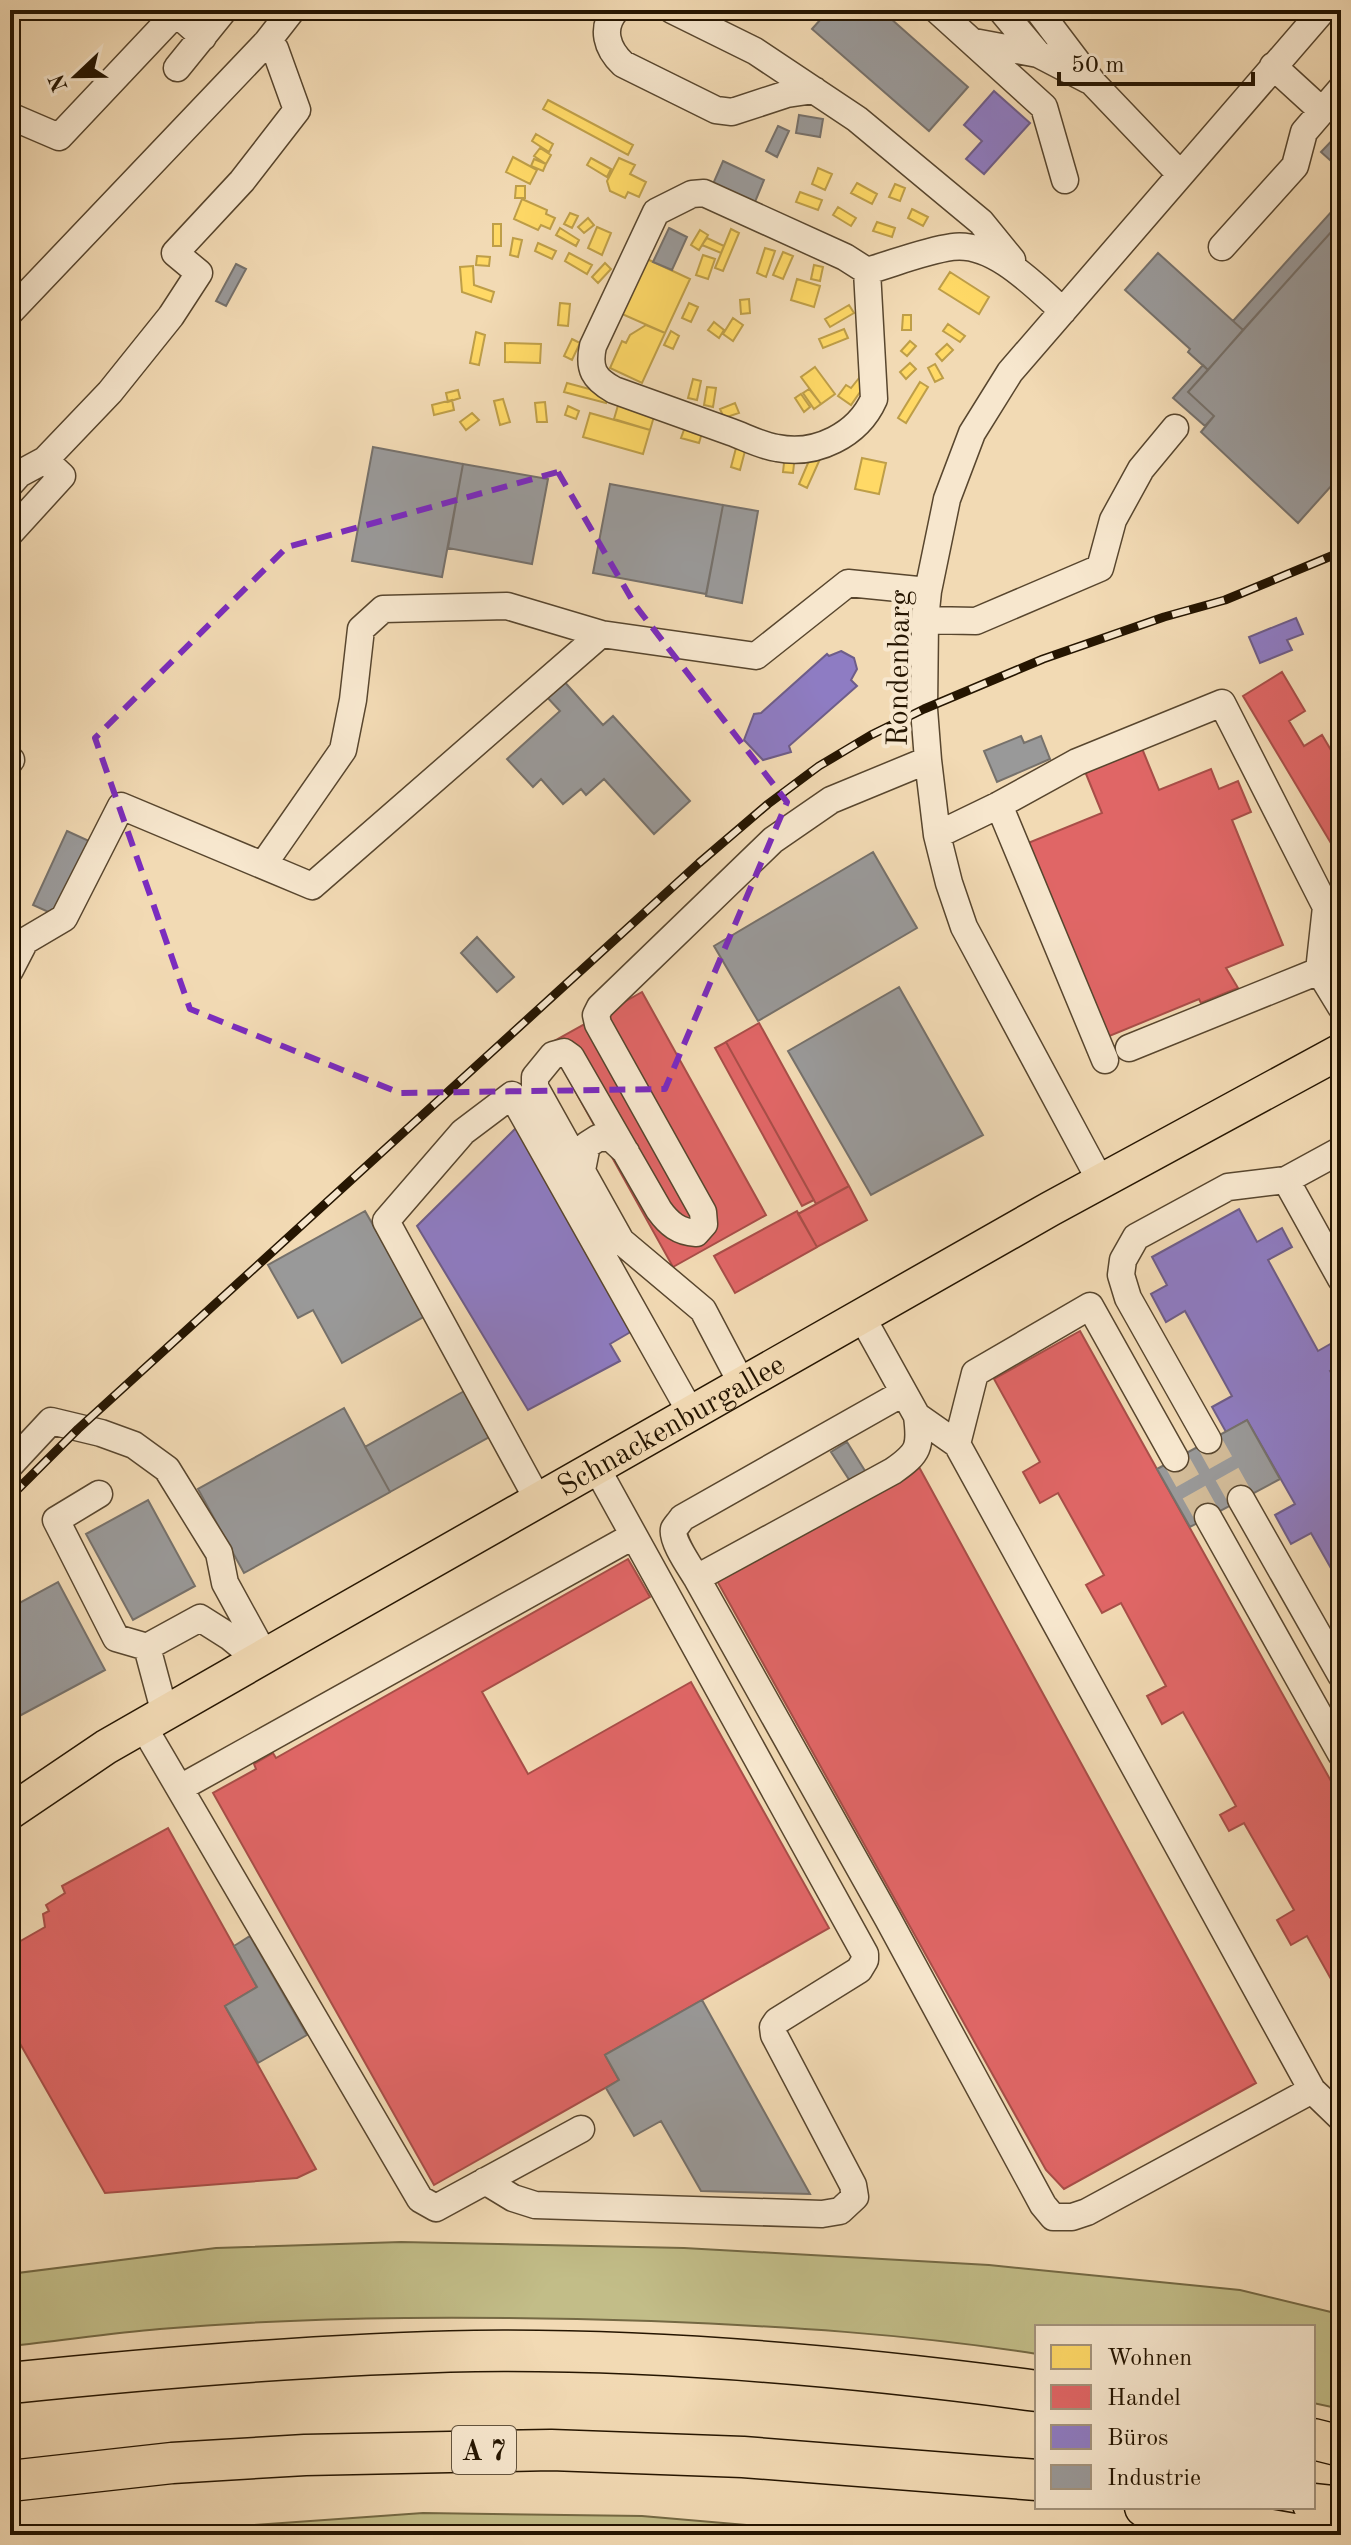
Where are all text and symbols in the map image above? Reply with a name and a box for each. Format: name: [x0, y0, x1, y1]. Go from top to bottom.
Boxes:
north arrow: [36, 36, 116, 116]
scale bar: [1059, 36, 1253, 86]
text: 50 m: [1071, 54, 1125, 78]
text: N: [46, 71, 73, 95]
street label: Rondenbarg: [884, 589, 916, 747]
street label: Schnackenburgallee: [553, 1350, 790, 1503]
legend: [1035, 2325, 1315, 2509]
text: Wohnen: [1107, 2347, 1192, 2371]
text: Handel: [1107, 2387, 1181, 2411]
road number: A 7: [452, 2426, 516, 2474]
text: Büros: [1107, 2427, 1169, 2451]
text: Industrie: [1107, 2467, 1201, 2491]

